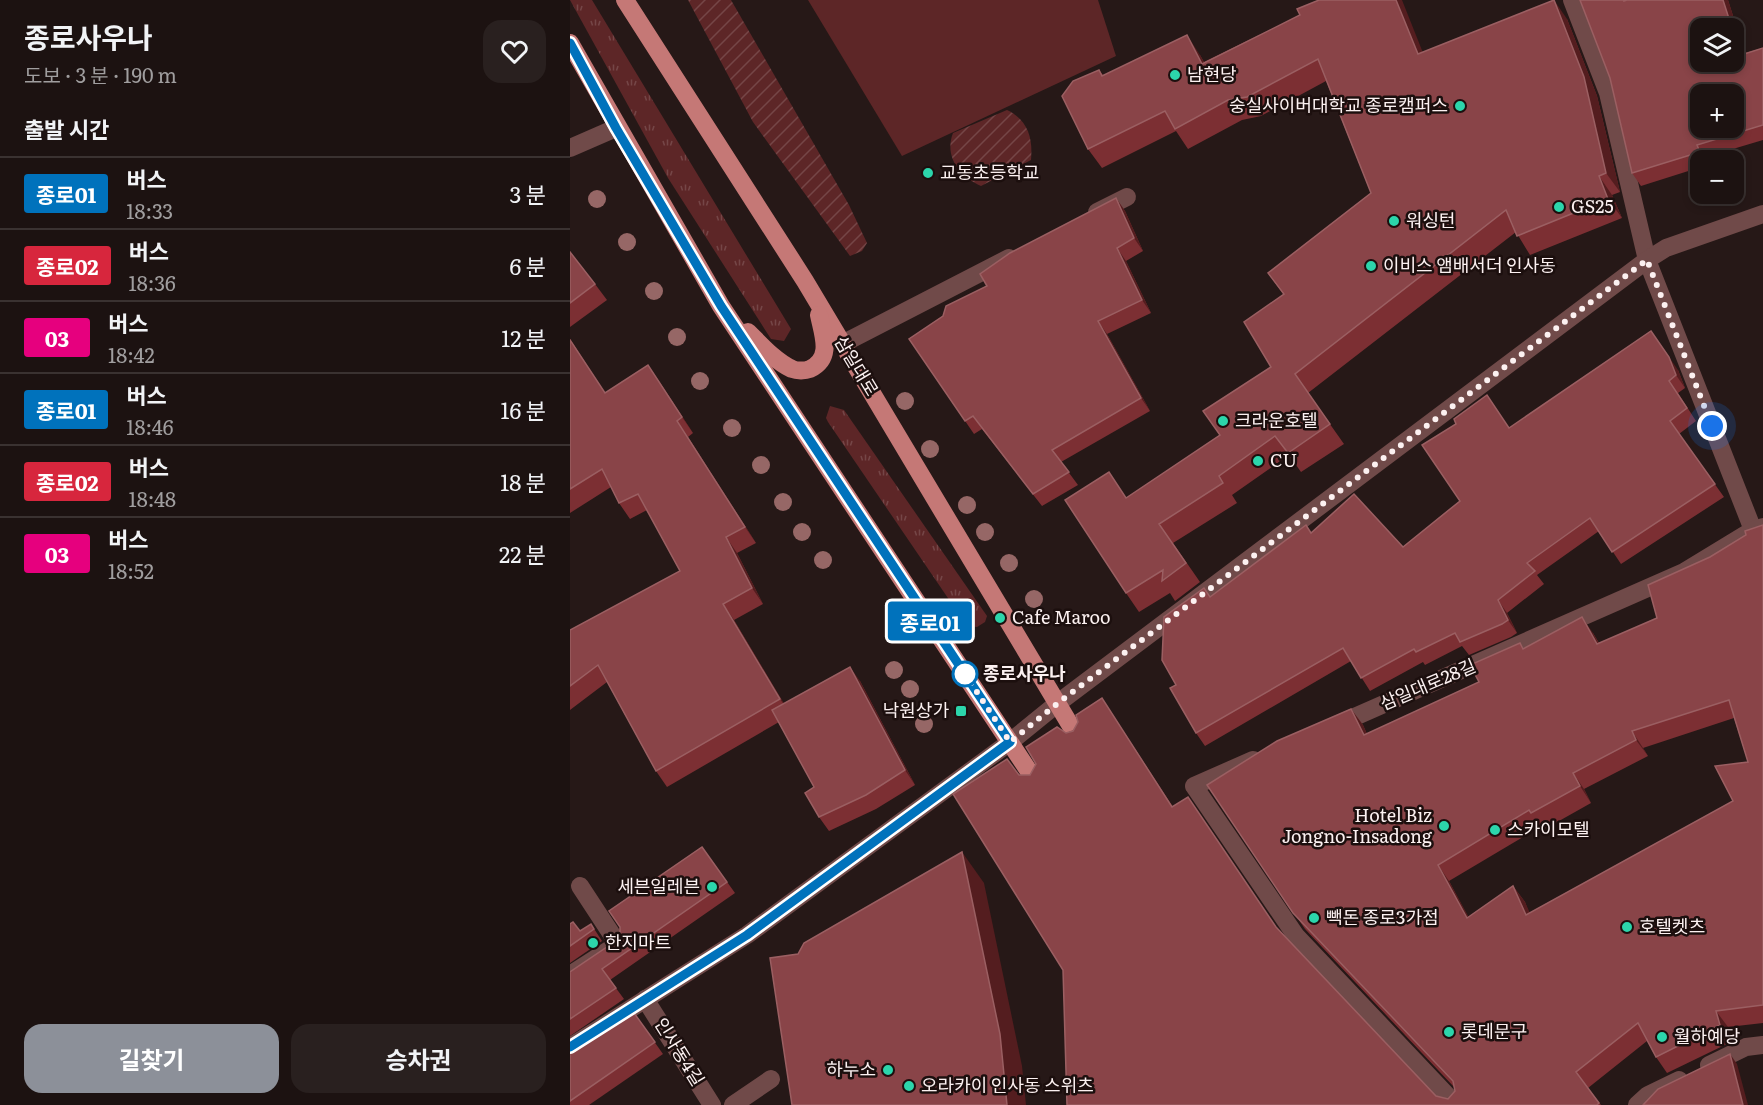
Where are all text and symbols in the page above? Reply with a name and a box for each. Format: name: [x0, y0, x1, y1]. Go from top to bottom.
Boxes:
text: 종로사우나: [24, 15, 153, 57]
map controls: [1690, 18, 1744, 204]
button: layers: [1690, 18, 1744, 72]
button: heart: [483, 20, 546, 83]
text: 도보 · 3 분 · 190 m: [24, 59, 177, 89]
place label: 남현당: [1187, 60, 1237, 87]
marker: 남현당: [1168, 68, 1182, 82]
button: +: [1690, 84, 1744, 138]
place label: 숭실사이버대학교 종로캠퍼스: [1229, 91, 1448, 118]
marker: 숭실사이버대학교 종로캠퍼스: [1453, 99, 1467, 113]
text: 출발 시간: [24, 112, 109, 145]
button: −: [1690, 150, 1744, 204]
place label: 교동초등학교: [940, 158, 1039, 185]
text: 버스: [126, 162, 167, 195]
marker: 교동초등학교: [921, 166, 935, 180]
text: 3 분: [509, 177, 546, 210]
text: 종로01: [36, 178, 96, 209]
place label: GS25: [1571, 192, 1614, 219]
text: 18:33: [126, 195, 173, 225]
marker: GS25: [1552, 200, 1566, 214]
place label: 워싱턴: [1406, 206, 1456, 233]
marker: 워싱턴: [1387, 214, 1401, 228]
text: 버스: [129, 234, 169, 267]
text: 6 분: [510, 249, 546, 282]
text: 종로02: [36, 250, 99, 281]
place label: 이비스 앰배서더 인사동: [1383, 251, 1556, 278]
marker: 이비스 앰배서더 인사동: [1364, 259, 1378, 273]
text: 18:36: [129, 267, 176, 297]
text: 버스: [108, 306, 148, 339]
text: 12 분: [501, 321, 546, 354]
text: 03: [45, 322, 69, 353]
street label: 삼일대로: [829, 330, 886, 401]
text: 18:42: [108, 339, 155, 369]
text: 버스: [126, 378, 167, 411]
text: 16 분: [501, 393, 546, 426]
text: 종로01: [36, 394, 96, 425]
place label: 크라운호텔: [1235, 406, 1318, 433]
text: 18:46: [126, 411, 173, 441]
your location: [1697, 411, 1727, 441]
marker: 크라운호텔: [1216, 414, 1230, 428]
place label: CU: [1270, 446, 1297, 473]
text: 버스: [129, 450, 169, 483]
marker: CU: [1251, 454, 1265, 468]
text: 18 분: [500, 465, 546, 498]
text: 종로02: [36, 466, 99, 497]
text: 18:48: [129, 483, 176, 513]
text: 버스: [108, 522, 148, 555]
text: 22 분: [499, 537, 546, 570]
text: 03: [45, 538, 69, 569]
text: 18:52: [108, 555, 154, 585]
line badge: 종로01: [888, 602, 972, 640]
place label: Cafe Maroo: [1012, 603, 1110, 630]
text: 종로01: [900, 606, 960, 637]
marker: Cafe Maroo: [993, 611, 1007, 625]
street label: 삼일대로28길: [1375, 651, 1480, 716]
place label: 종로사우나: [983, 659, 1066, 686]
marker: 종로사우나: [952, 661, 978, 687]
place label: 낙원상가: [883, 696, 949, 723]
marker: 낙원상가: [954, 704, 968, 718]
place label: Hotel Biz Jongno-Insadong: [1282, 801, 1433, 849]
place label: 스카이모텔: [1507, 815, 1590, 842]
marker: Hotel Biz Jongno-Insadong: [1437, 819, 1451, 833]
marker: 스카이모텔: [1488, 823, 1502, 837]
place label: 세븐일레븐: [617, 872, 700, 899]
marker: 세븐일레븐: [705, 880, 719, 894]
place label: 빽돈 종로3가점: [1326, 903, 1439, 930]
marker: 빽돈 종로3가점: [1307, 911, 1321, 925]
place label: 호텔켓츠: [1639, 912, 1705, 939]
marker: 호텔켓츠: [1620, 920, 1634, 934]
place label: 한지마트: [605, 928, 671, 955]
marker: 한지마트: [586, 936, 600, 950]
street label: 인사동4길: [649, 1012, 712, 1091]
place label: 롯데문구: [1461, 1017, 1527, 1044]
place label: 월하예당: [1674, 1022, 1740, 1049]
button: 길찾기: [24, 1024, 279, 1093]
button: 승차권: [291, 1024, 546, 1093]
marker: 롯데문구: [1442, 1025, 1456, 1039]
marker: 월하예당: [1655, 1030, 1669, 1044]
place label: 하누소: [826, 1055, 876, 1082]
marker: 하누소: [881, 1063, 895, 1077]
place label: 오라카이 인사동 스위츠: [921, 1071, 1094, 1098]
marker: 오라카이 인사동 스위츠: [902, 1079, 916, 1093]

